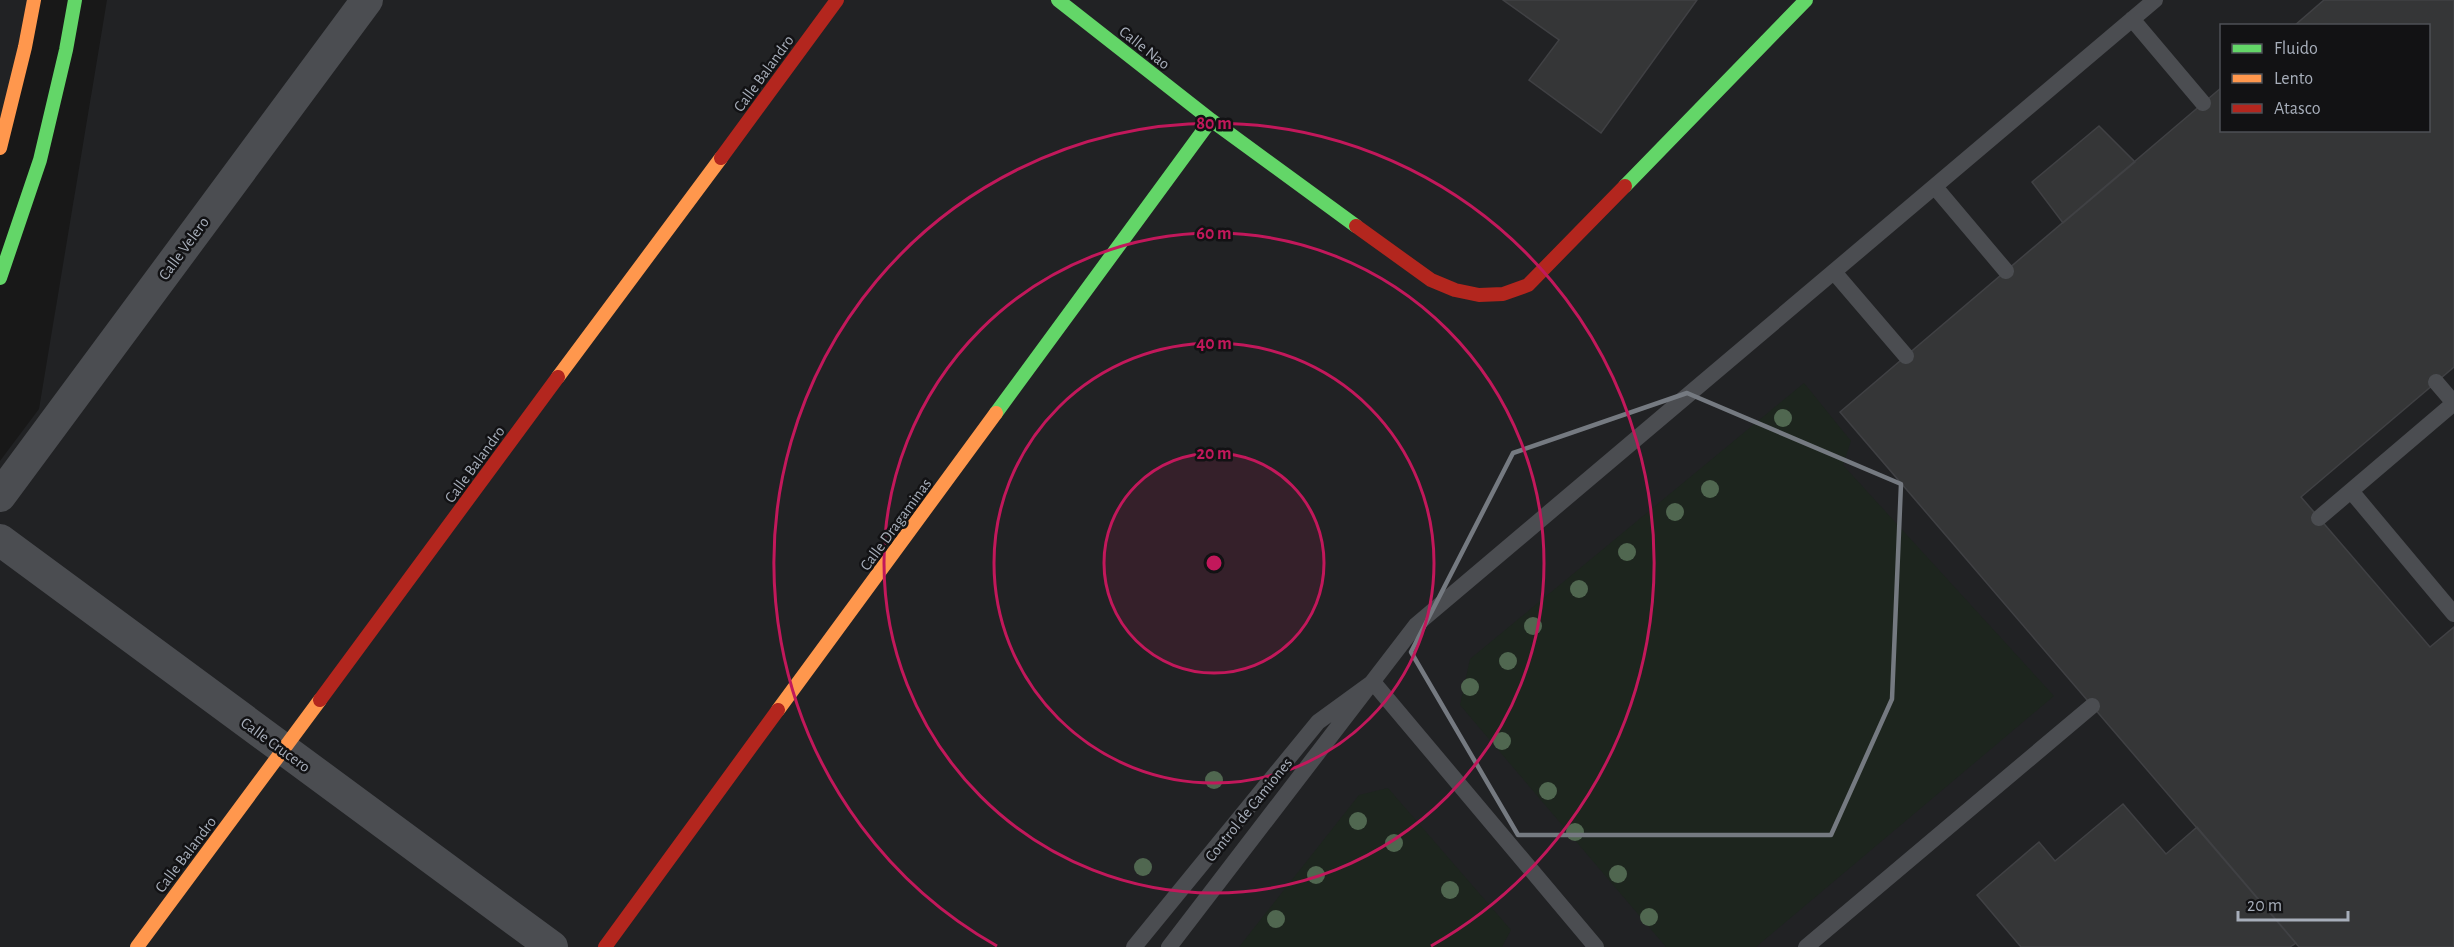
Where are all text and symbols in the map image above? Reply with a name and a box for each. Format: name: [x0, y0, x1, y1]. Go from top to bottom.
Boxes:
street label: Calle Nao: [1116, 23, 1173, 72]
legend: [2220, 24, 2430, 132]
street label: Calle Balandro: [731, 32, 797, 115]
text: Fluido: [2274, 40, 2318, 58]
text: Lento: [2274, 70, 2313, 88]
text: Atasco: [2274, 100, 2321, 118]
text: 80 m: [1196, 115, 1232, 133]
street label: Calle Velero: [156, 214, 212, 283]
text: 60 m: [1196, 225, 1232, 243]
text: 40 m: [1196, 335, 1232, 353]
street label: Calle Balandro: [442, 423, 508, 506]
text: 20 m: [1196, 445, 1232, 463]
street label: Calle Dragaminas: [857, 476, 934, 574]
centre of rings: [1204, 553, 1224, 573]
street label: Calle Crucero: [238, 714, 313, 775]
street label: Control de Camiones: [1202, 755, 1295, 865]
street label: Calle Balandro: [152, 814, 219, 895]
scale bar: [2238, 884, 2348, 922]
text: 20 m: [2247, 897, 2282, 915]

